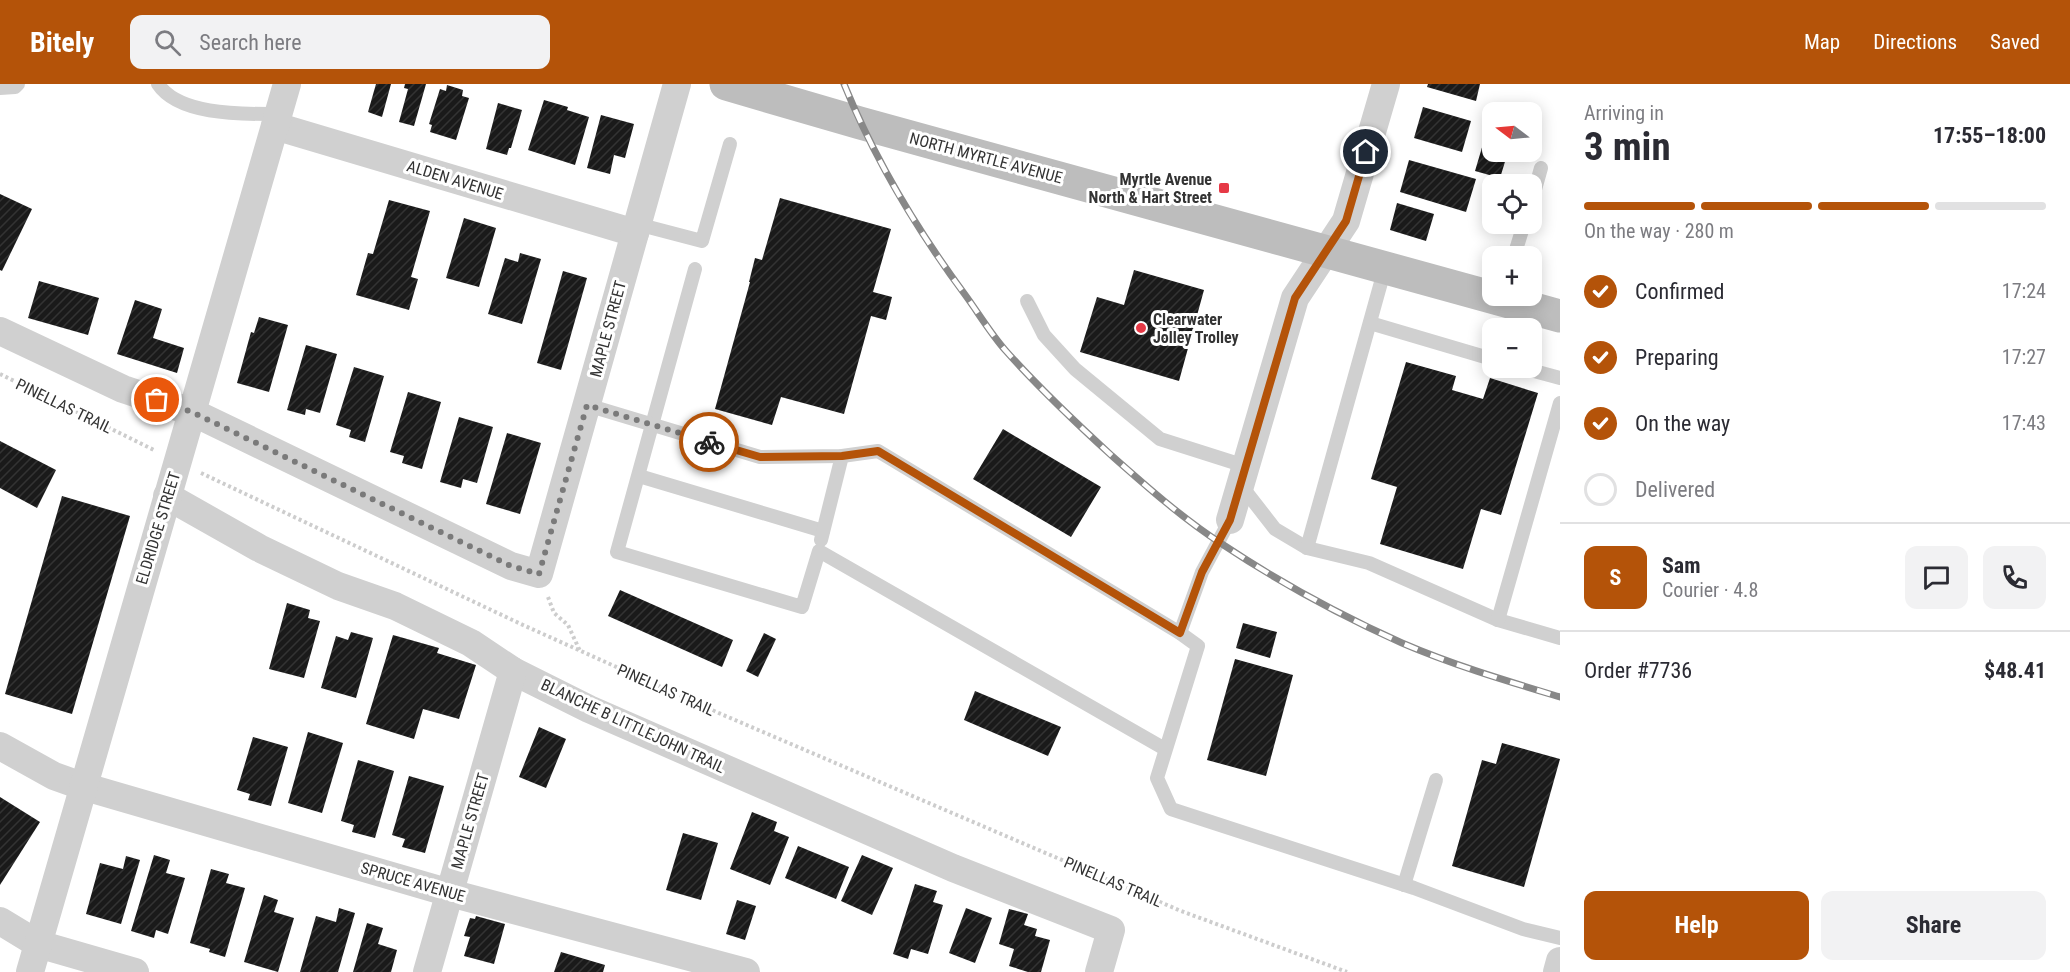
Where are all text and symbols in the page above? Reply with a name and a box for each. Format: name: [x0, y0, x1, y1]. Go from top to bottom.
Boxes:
search box: [130, 15, 550, 69]
text: Bitely: [30, 26, 94, 59]
icon: search: [151, 26, 184, 59]
text: Search here: [199, 30, 302, 55]
text: Map: [1804, 30, 1840, 54]
text: Directions: [1873, 30, 1957, 54]
text: Saved: [1990, 30, 2040, 54]
text: Arriving in: [1584, 101, 1664, 125]
north arrow: [1482, 102, 1542, 162]
map controls: [1482, 102, 1542, 378]
text: 17:55–18:00: [1933, 123, 2046, 148]
text: 3 min: [1584, 124, 1671, 170]
pin: [1340, 126, 1391, 177]
street label: NORTH MYRTLE AVENUE: [908, 128, 1064, 188]
icon: home: [1349, 135, 1382, 168]
street label: ALDEN AVENUE: [404, 156, 506, 204]
place label: Myrtle Avenue North & Hart Street: [1089, 170, 1212, 207]
button: locate: [1482, 174, 1542, 234]
marker: Myrtle Avenue North & Hart Street: [1217, 181, 1231, 195]
text: On the way · 280 m: [1584, 219, 1734, 243]
button: +: [1482, 246, 1542, 306]
icon: check: [1584, 275, 1617, 308]
street label: MAPLE STREET: [586, 279, 630, 379]
text: Confirmed: [1635, 279, 1724, 304]
text: 17:24: [2002, 279, 2046, 303]
place label: Clearwater Jolley Trolley: [1153, 310, 1239, 347]
button: −: [1482, 318, 1542, 378]
marker: Clearwater Jolley Trolley: [1134, 321, 1148, 335]
icon: check: [1584, 341, 1617, 374]
text: Preparing: [1635, 345, 1719, 370]
text: 17:27: [2002, 345, 2046, 369]
pin: [131, 374, 182, 425]
street label: PINELLAS TRAIL: [13, 375, 116, 438]
icon: bag: [140, 383, 173, 416]
icon: check: [1584, 407, 1617, 440]
text: On the way: [1635, 411, 1730, 436]
text: 17:43: [2002, 411, 2046, 435]
courier: [679, 412, 739, 472]
icon: bike: [693, 426, 726, 459]
street label: ELDRIDGE STREET: [132, 469, 184, 587]
text: Delivered: [1635, 477, 1715, 502]
button: chat: [1905, 546, 1968, 609]
button: phone: [1983, 546, 2046, 609]
text: Sam: [1662, 553, 1701, 578]
text: S: [1610, 565, 1621, 590]
text: Courier · 4.8: [1662, 578, 1758, 602]
text: Order #7736: [1584, 658, 1692, 683]
text: $48.41: [1984, 658, 2046, 683]
street label: PINELLAS TRAIL: [614, 660, 718, 720]
street label: BLANCHE B LITTLEJOHN TRAIL: [538, 675, 728, 777]
street label: MAPLE STREET: [447, 771, 493, 871]
street label: PINELLAS TRAIL: [1061, 853, 1165, 911]
street label: SPRUCE AVENUE: [359, 858, 467, 906]
button: Help: [1584, 891, 1809, 960]
button: Share: [1821, 891, 2046, 960]

